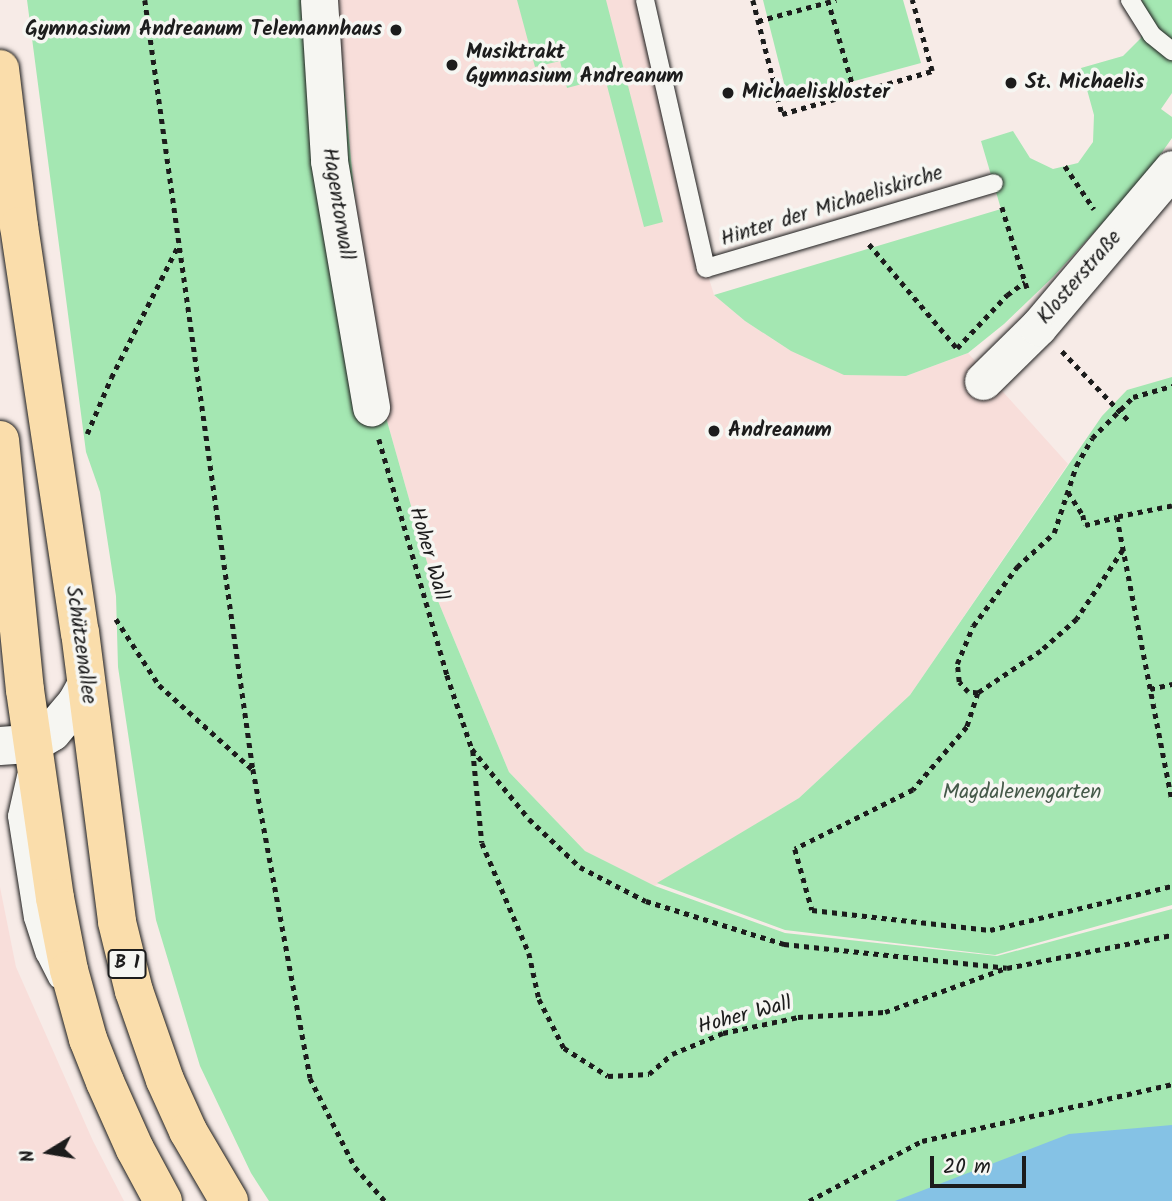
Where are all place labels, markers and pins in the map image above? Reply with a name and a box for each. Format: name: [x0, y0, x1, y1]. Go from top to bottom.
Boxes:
place label: Gymnasium Andreanum Telemannhaus: [25, 17, 382, 43]
marker: Gymnasium Andreanum Telemannhaus: [388, 22, 404, 38]
place label: Musiktrakt Gymnasium Andreanum: [466, 40, 684, 90]
marker: Musiktrakt Gymnasium Andreanum: [444, 57, 460, 73]
place label: St. Michaelis: [1025, 70, 1144, 96]
marker: St. Michaelis: [1003, 75, 1019, 91]
place label: Michaeliskloster: [742, 80, 890, 106]
marker: Michaeliskloster: [720, 85, 736, 101]
place label: Andreanum: [728, 418, 832, 444]
marker: Andreanum: [706, 423, 722, 439]

